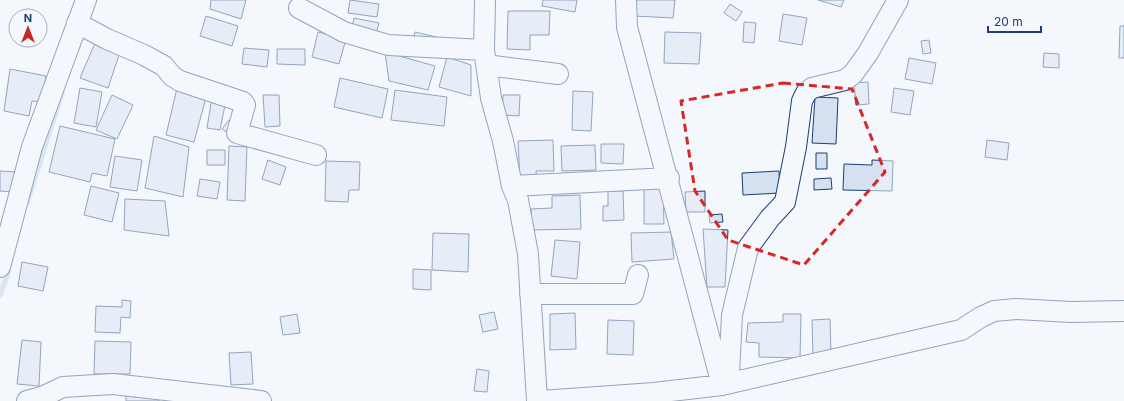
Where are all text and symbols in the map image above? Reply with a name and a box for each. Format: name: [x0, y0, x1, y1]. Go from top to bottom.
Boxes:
north arrow: [8, 8, 48, 48]
scale bar: [988, 8, 1041, 34]
text: N: [24, 11, 32, 25]
text: 20 m: [994, 14, 1023, 29]

